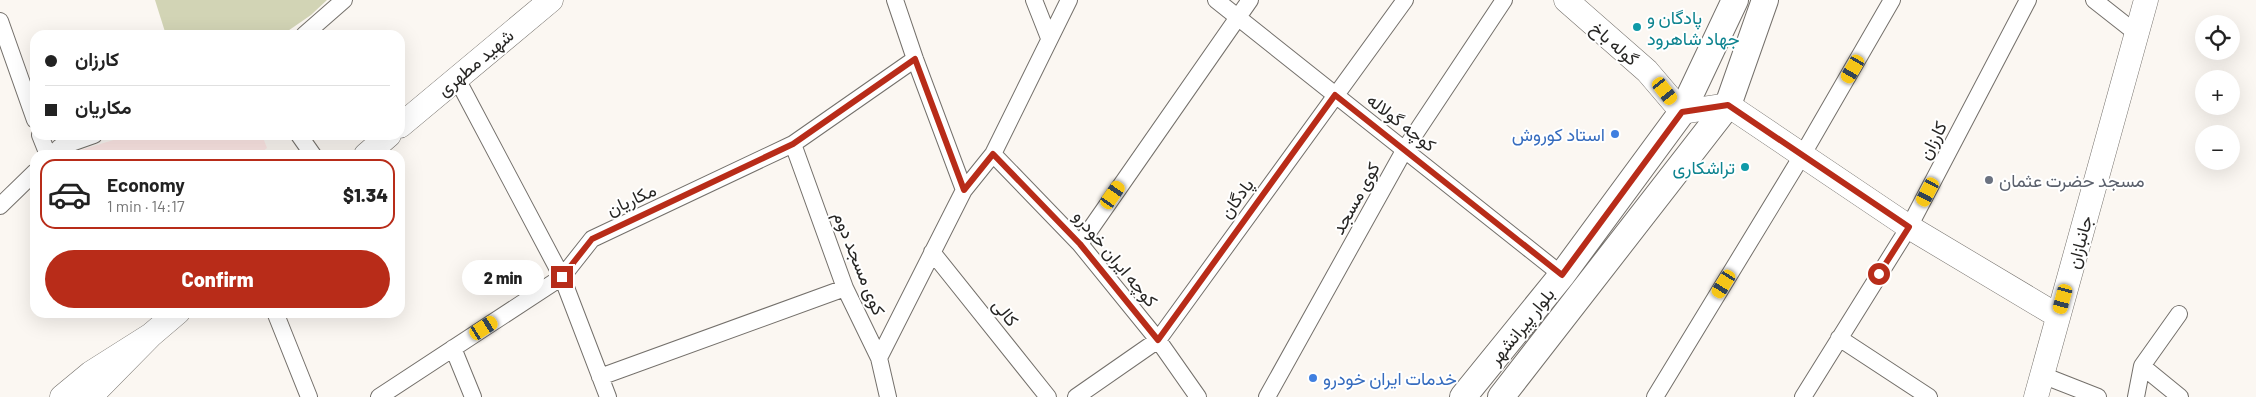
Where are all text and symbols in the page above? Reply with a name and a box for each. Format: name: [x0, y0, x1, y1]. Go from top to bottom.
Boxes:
place label: پادگان و جهاد شاهرود: [1647, 6, 1740, 50]
map controls: [2195, 15, 2240, 170]
button: locate: [2195, 15, 2240, 60]
street label: گوله باخ: [1585, 16, 1643, 71]
marker: پادگان و جهاد شاهرود: [1631, 21, 1643, 33]
street label: شهید مطهری: [432, 24, 518, 101]
text: کارزان: [75, 47, 119, 70]
car: [1839, 52, 1866, 86]
button: +: [2195, 70, 2240, 115]
car: [1649, 75, 1680, 107]
street label: کوچه گولاله: [1362, 88, 1441, 157]
text: مکاریان: [75, 95, 132, 118]
street label: کارزان: [1913, 117, 1952, 163]
place label: استاد کوروش: [1512, 123, 1605, 146]
button: −: [2195, 125, 2240, 170]
marker: استاد کوروش: [1609, 128, 1621, 140]
place label: تراشکاری: [1673, 156, 1735, 179]
street label: کوی مسجد: [1326, 158, 1385, 238]
marker: تراشکاری: [1739, 161, 1751, 173]
place label: مسجد حضرت عثمان: [1999, 169, 2145, 192]
icon: car: [47, 172, 92, 217]
text: Economy: [107, 173, 185, 196]
street label: پادگان: [1214, 174, 1259, 223]
marker: مسجد حضرت عثمان: [1983, 174, 1995, 186]
car: [1914, 175, 1941, 209]
street label: مکاریان: [603, 178, 660, 221]
car: [1098, 178, 1127, 212]
text: $1.34: [343, 183, 388, 206]
text: 1 min · 14:17: [107, 196, 185, 215]
street label: کوچه ایران خودرو: [1068, 205, 1163, 312]
street label: کوی مسجد دوم: [827, 208, 891, 319]
street label: جانبازان: [2061, 213, 2098, 271]
button: Confirm: [45, 250, 390, 308]
callout: 2 min: [462, 260, 544, 294]
route start: [1868, 263, 1890, 285]
route end: [551, 266, 573, 288]
car: [1709, 267, 1738, 301]
text: 2 min: [484, 268, 522, 287]
street label: بلوار پیرانشهر: [1483, 283, 1560, 371]
car: [2051, 283, 2074, 315]
street label: کالی: [987, 294, 1024, 331]
car: [467, 314, 500, 342]
place label: خدمات ایران خودرو: [1323, 367, 1457, 390]
marker: خدمات ایران خودرو: [1307, 372, 1319, 384]

